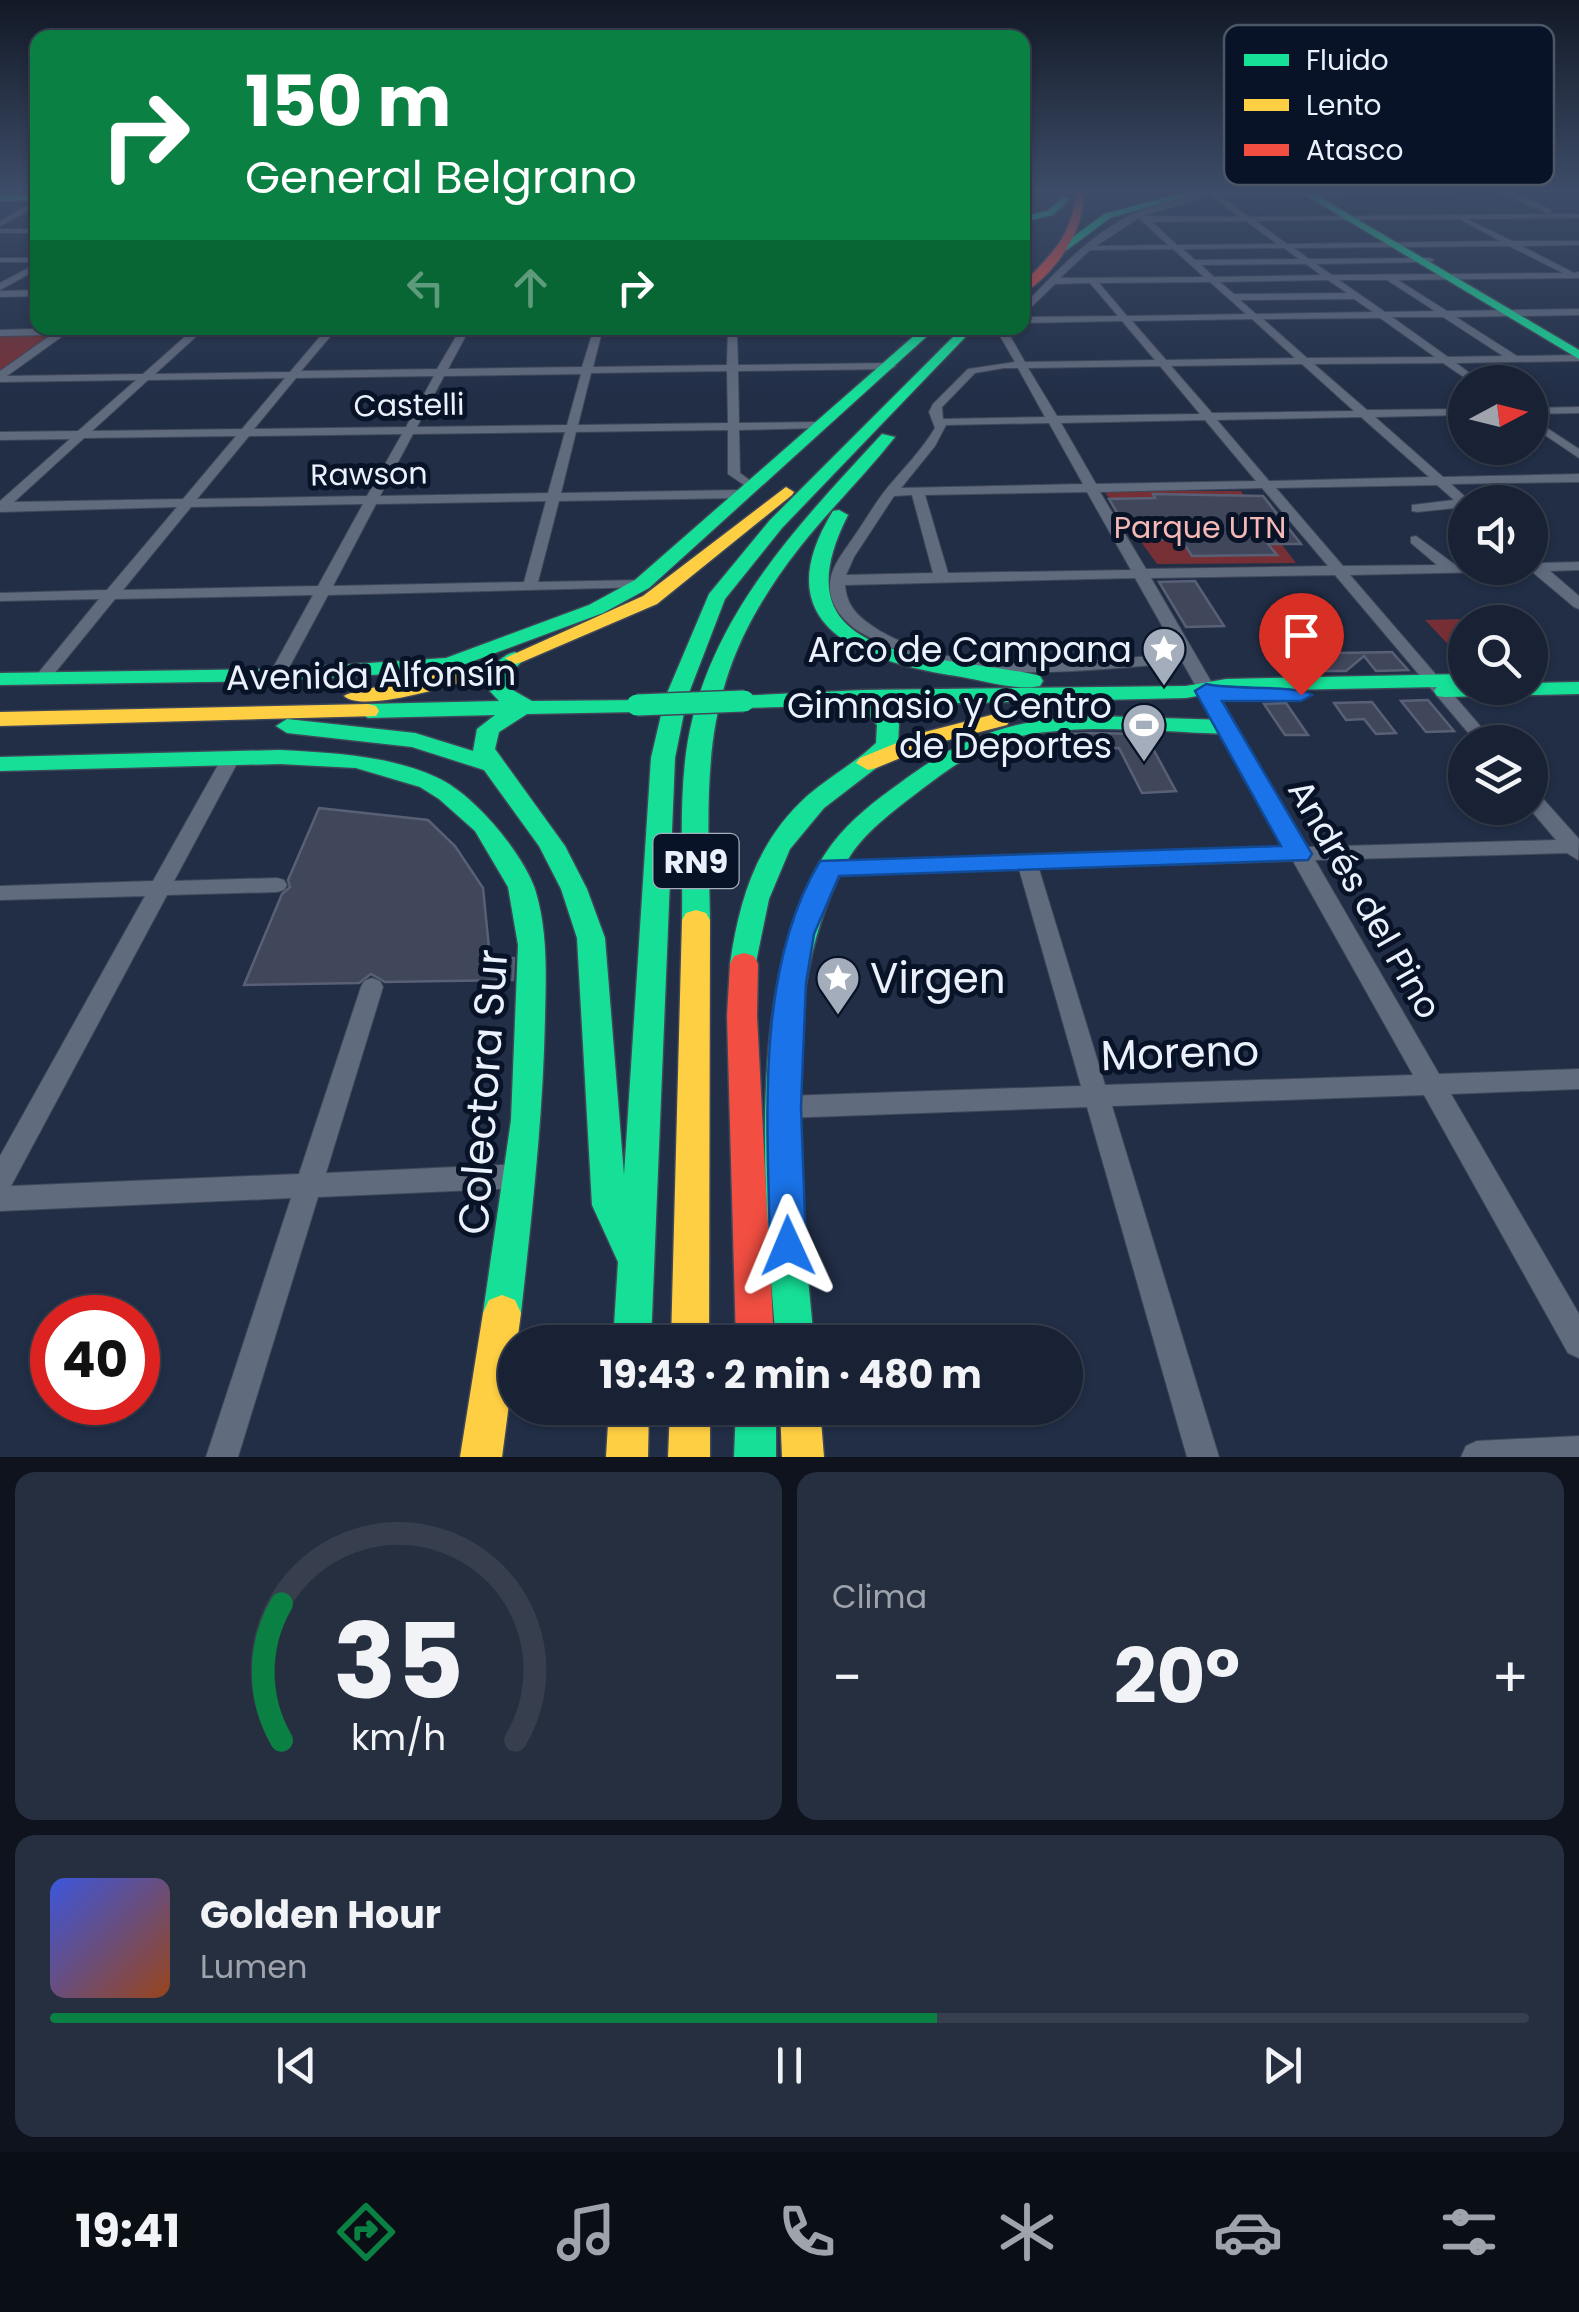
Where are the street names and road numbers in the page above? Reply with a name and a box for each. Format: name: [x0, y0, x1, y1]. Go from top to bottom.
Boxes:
street label: Castelli: [353, 383, 465, 427]
street label: Rawson: [310, 451, 428, 497]
street label: Avenida Alfonsín: [225, 648, 517, 702]
street label: Andrés del Pino: [1277, 770, 1453, 1028]
road number: RN9: [654, 834, 738, 888]
street label: Colectora Sur: [444, 947, 522, 1237]
street label: Moreno: [1100, 1021, 1260, 1085]

